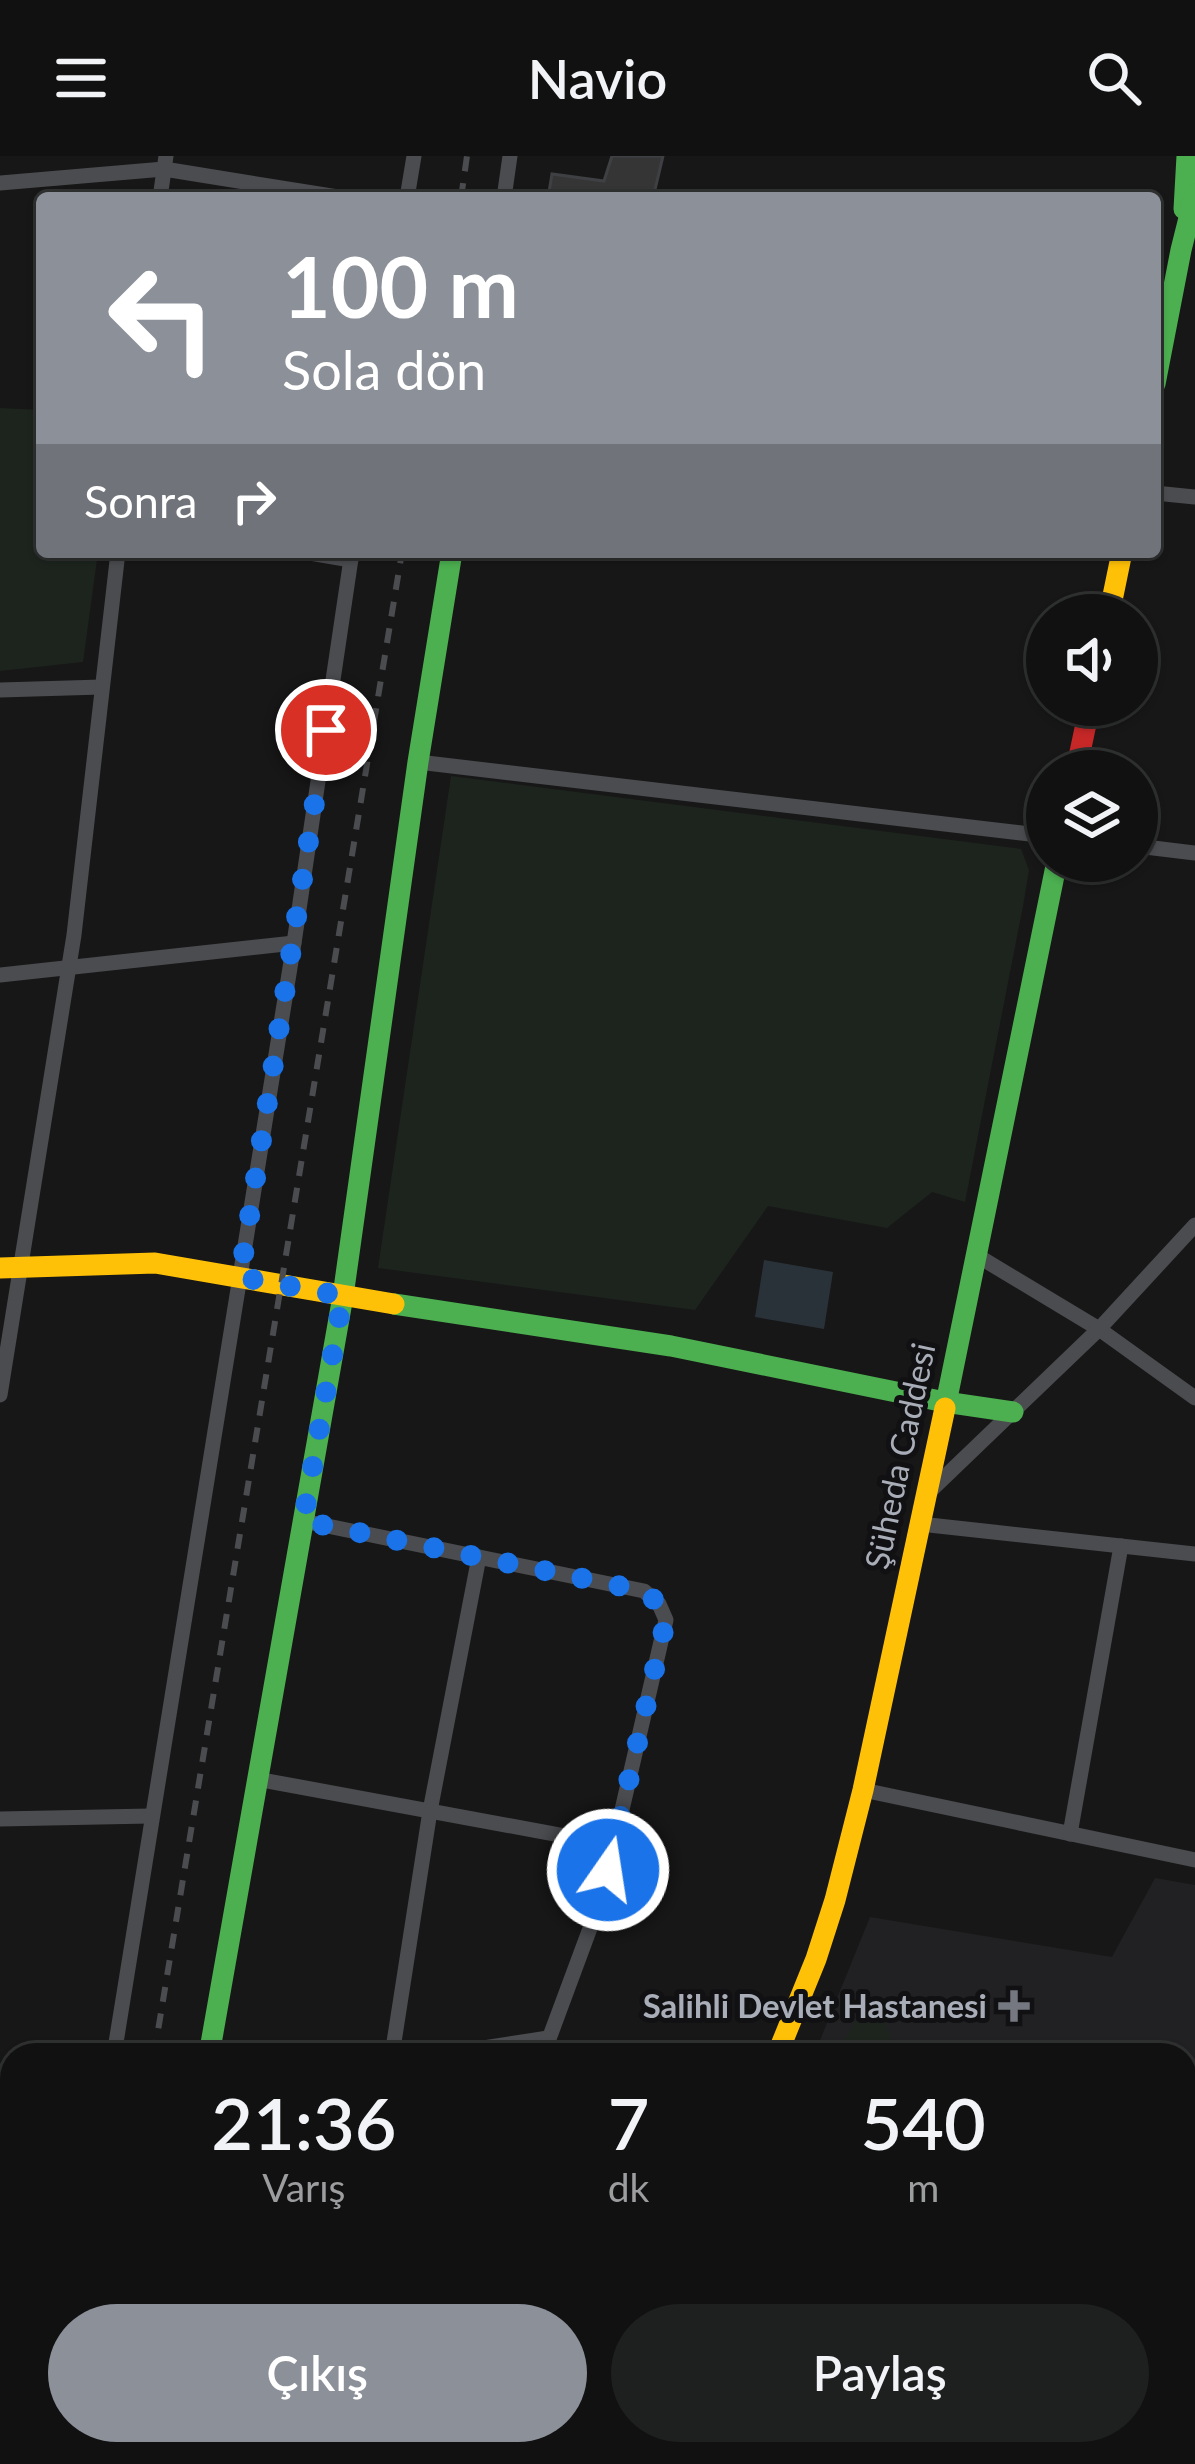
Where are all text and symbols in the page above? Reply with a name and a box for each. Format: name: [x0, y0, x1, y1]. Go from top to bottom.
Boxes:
icon: menu: [48, 45, 114, 111]
icon: search: [1081, 45, 1147, 111]
text: Navio: [528, 46, 667, 111]
text: 100 m: [282, 235, 519, 336]
icon: left: [84, 240, 240, 396]
text: Sola dön: [282, 337, 486, 402]
icon: right: [221, 468, 287, 534]
text: Sonra: [84, 474, 197, 528]
map controls: [1026, 594, 1158, 882]
button: sound: [1026, 594, 1158, 726]
pin: [275, 679, 377, 781]
icon: arrive: [293, 697, 359, 763]
button: layers: [1026, 750, 1158, 882]
street label: Şüheda Caddesi: [856, 1339, 943, 1573]
position arrow: [545, 1807, 671, 1933]
place label: Salihli Devlet Hastanesi: [643, 1985, 987, 2025]
marker: Salihli Devlet Hastanesi: [998, 1990, 1030, 2022]
text: 21:36: [211, 2079, 396, 2165]
text: 7: [608, 2079, 649, 2165]
text: 540: [861, 2079, 986, 2165]
text: Varış: [262, 2164, 346, 2210]
text: dk: [608, 2164, 649, 2210]
text: m: [907, 2164, 939, 2210]
button: Çıkış: [48, 2304, 587, 2442]
button: Paylaş: [611, 2304, 1149, 2442]

